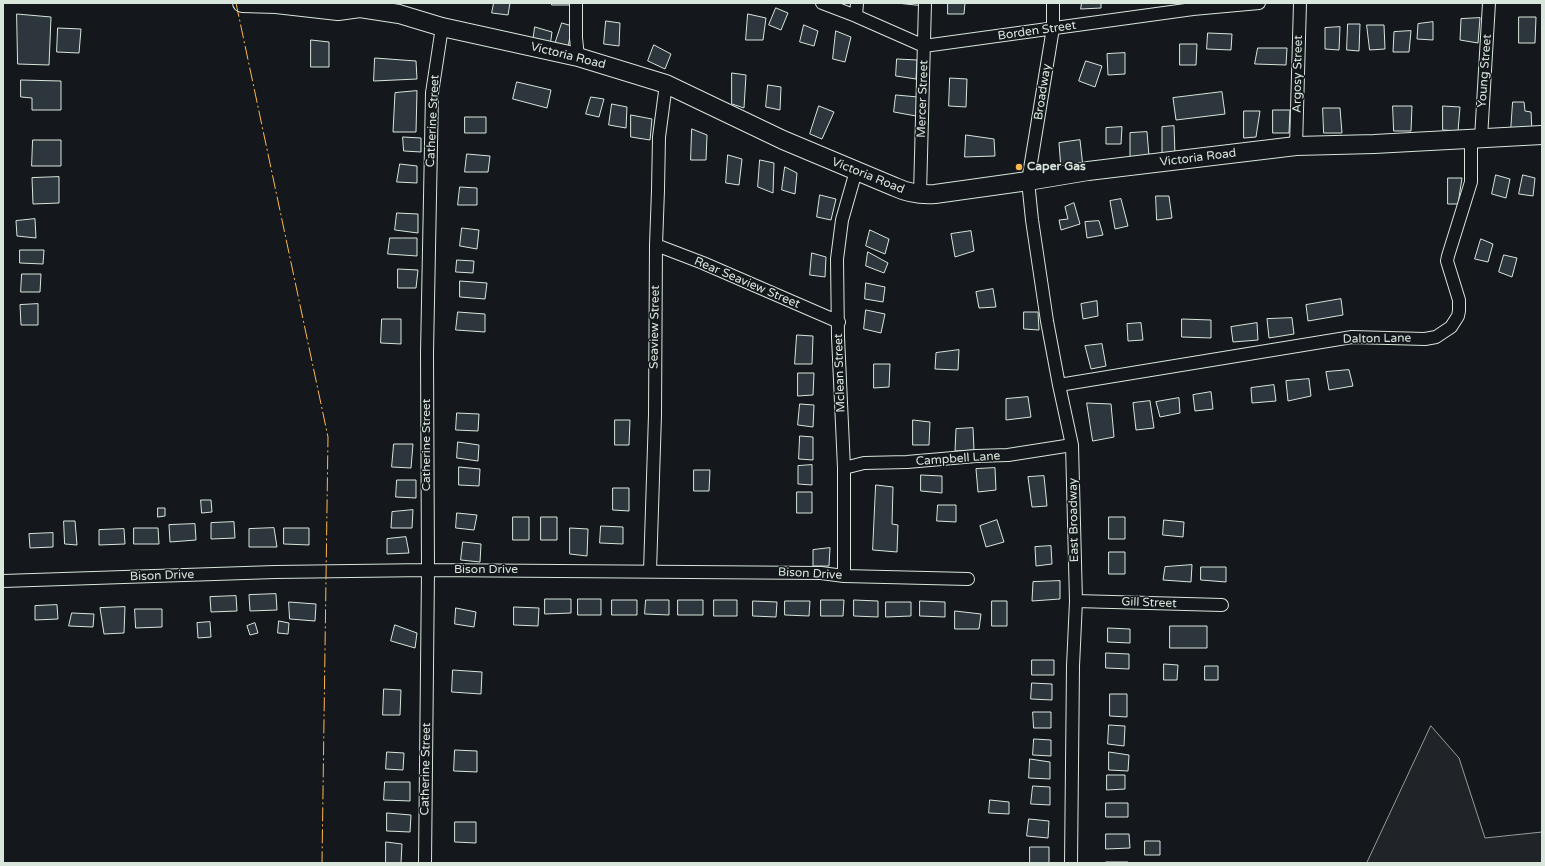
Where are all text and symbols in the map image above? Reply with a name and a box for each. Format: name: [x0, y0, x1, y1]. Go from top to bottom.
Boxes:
street label: Borden Street: [997, 18, 1077, 44]
street label: Young Street: [1475, 34, 1495, 108]
street label: Argosy Street: [1290, 35, 1306, 113]
street label: Victoria Road: [529, 40, 607, 72]
street label: Mercer Street: [914, 60, 932, 138]
street label: Broadway: [1031, 63, 1055, 121]
street label: Catherine Street: [423, 74, 443, 168]
street label: Victoria Road: [1159, 146, 1237, 170]
street label: Victoria Road: [830, 155, 906, 197]
place label: Caper Gas: [1027, 160, 1086, 174]
marker: Caper Gas: [1014, 162, 1024, 172]
street label: Rear Seaview Street: [692, 254, 802, 312]
street label: Seaview Street: [647, 285, 663, 369]
street label: Dalton Lane: [1343, 331, 1411, 347]
street label: Mclean Street: [831, 333, 849, 413]
street label: Catherine Street: [420, 399, 434, 491]
street label: Campbell Lane: [915, 449, 1001, 469]
street label: East Broadway: [1066, 478, 1082, 562]
street label: Bison Drive: [454, 563, 518, 577]
street label: Bison Drive: [778, 565, 842, 583]
street label: Bison Drive: [130, 568, 194, 584]
street label: Gill Street: [1121, 595, 1177, 611]
street label: Catherine Street: [418, 723, 434, 815]

